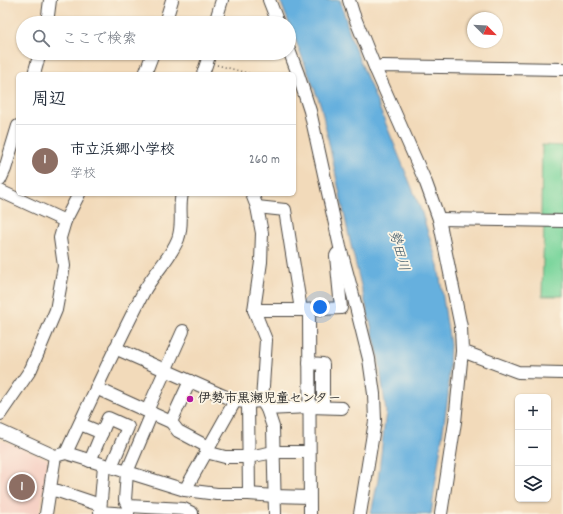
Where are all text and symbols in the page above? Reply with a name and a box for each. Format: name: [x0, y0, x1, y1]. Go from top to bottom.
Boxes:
north arrow: [467, 12, 503, 48]
search box: [16, 16, 296, 60]
icon: search: [30, 27, 52, 49]
text: ここで検索: [62, 29, 137, 51]
text: 周辺: [32, 89, 66, 113]
text: 市立浜郷小学校: [70, 140, 175, 162]
text: 1: [44, 151, 46, 170]
text: 260 m: [249, 151, 280, 170]
text: 学校: [70, 165, 96, 184]
water label: 勢田川: [383, 228, 413, 274]
your location: [310, 297, 330, 317]
place label: 伊勢市黒瀬児童センター: [198, 390, 341, 409]
marker: 伊勢市黒瀬児童センター: [185, 394, 195, 404]
map controls: [515, 394, 551, 502]
button: +: [515, 394, 551, 430]
button: −: [515, 430, 551, 466]
button: layers: [515, 466, 551, 502]
pin: 1: [9, 472, 35, 502]

